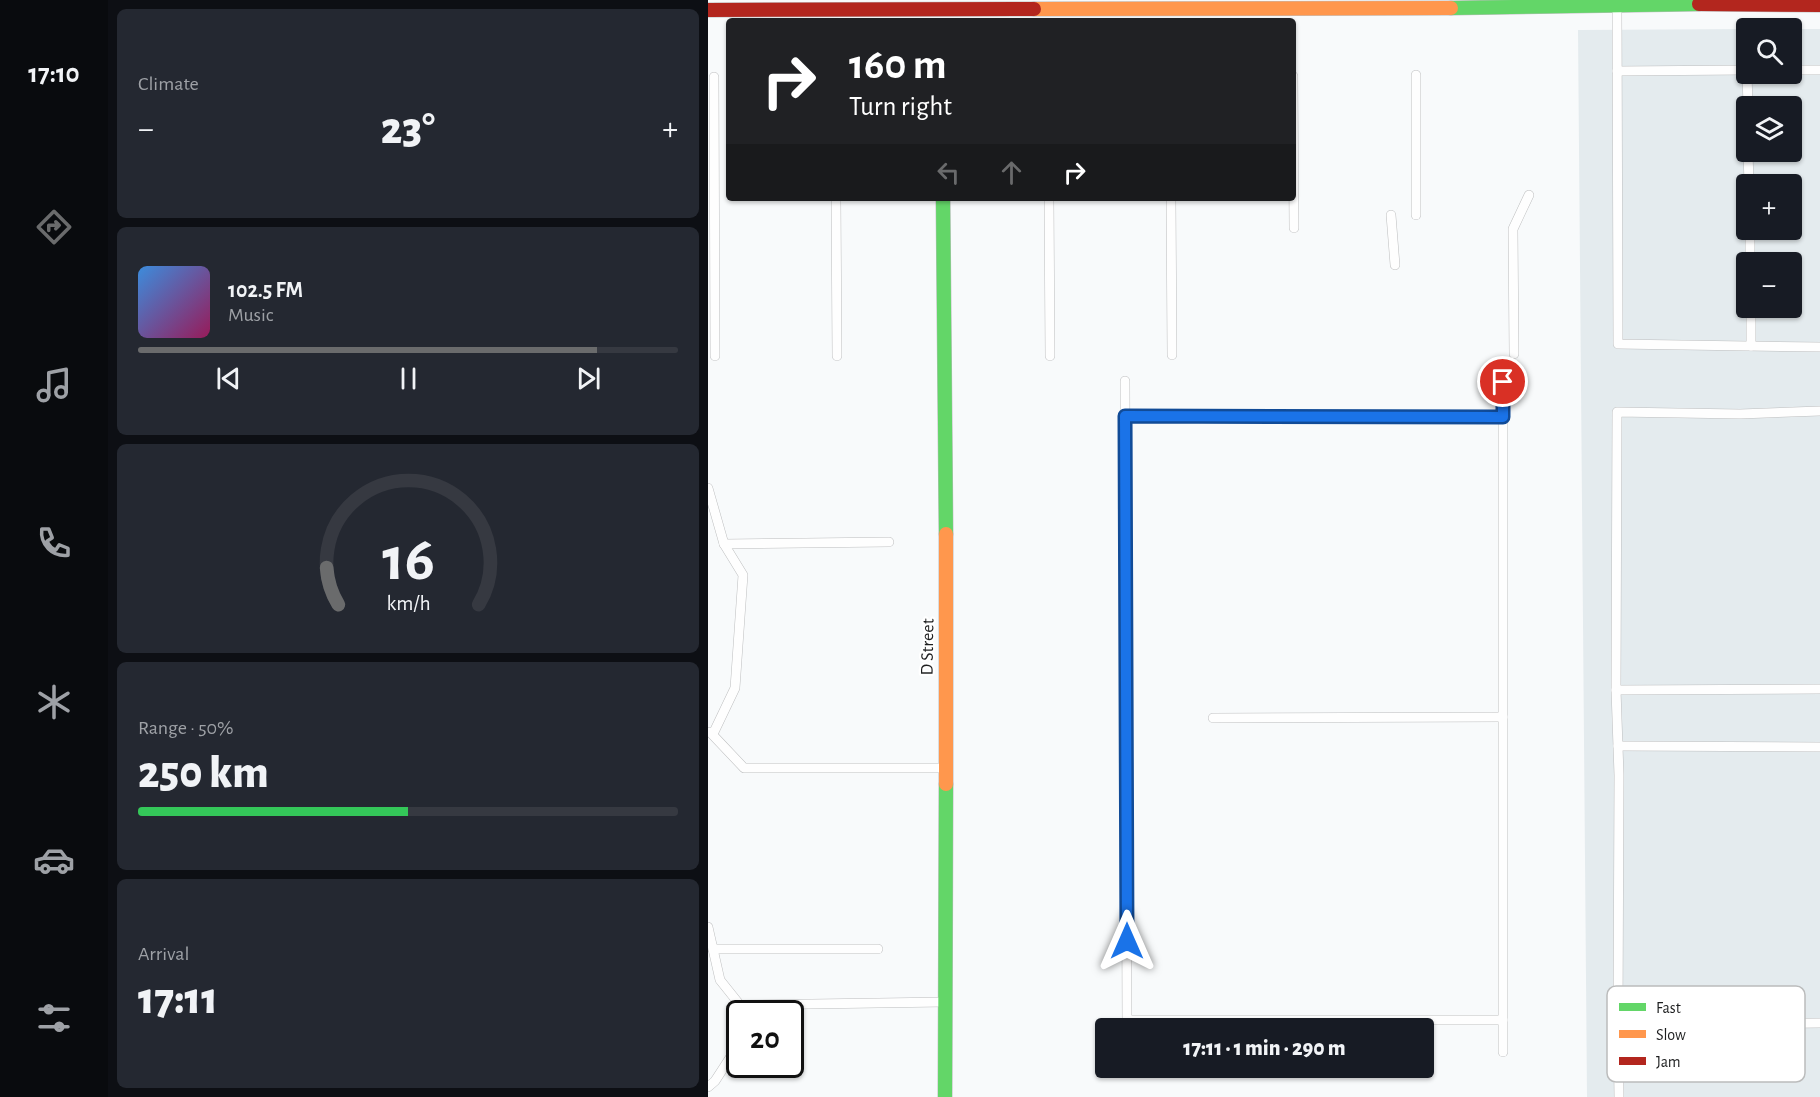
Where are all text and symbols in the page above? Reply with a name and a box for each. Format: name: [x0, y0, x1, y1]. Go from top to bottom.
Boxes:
map controls: [1736, 18, 1802, 318]
button: search: [1736, 18, 1802, 84]
icon: right: [750, 42, 828, 120]
text: 160 m: [849, 44, 947, 86]
text: 17:10: [28, 60, 80, 87]
text: Climate: [138, 74, 199, 94]
text: Turn right: [849, 93, 952, 120]
button: layers: [1736, 96, 1802, 162]
text: 23°: [381, 107, 435, 152]
text: −: [138, 113, 154, 146]
text: +: [662, 113, 678, 146]
icon: left: [932, 156, 965, 189]
icon: ahead: [995, 156, 1028, 189]
icon: right: [1058, 156, 1091, 189]
button: +: [1736, 174, 1802, 240]
icon: directions: [33, 206, 75, 248]
button: −: [1736, 252, 1802, 318]
text: 102.5 FM: [228, 279, 303, 301]
text: Music: [228, 305, 274, 325]
pin: [1477, 356, 1528, 407]
icon: previous: [212, 362, 245, 395]
icon: pause: [392, 362, 425, 395]
icon: next: [572, 362, 605, 395]
icon: music: [33, 364, 75, 406]
icon: arrive: [1486, 365, 1519, 398]
icon: phone: [33, 522, 75, 564]
text: 16: [382, 530, 434, 592]
text: km/h: [386, 594, 430, 615]
street label: D Street: [919, 618, 937, 676]
icon: climate: [33, 681, 75, 723]
text: Range · 50%: [138, 718, 234, 738]
text: 250 km: [138, 751, 269, 796]
icon: car: [33, 839, 75, 881]
position arrow: [1095, 909, 1159, 973]
text: Arrival: [138, 944, 189, 964]
text: 17:11: [138, 977, 218, 1022]
legend: [1607, 986, 1805, 1082]
icon: filters: [33, 997, 75, 1039]
speed limit sign: 20: [726, 1000, 804, 1078]
text: Fast: [1656, 1000, 1681, 1016]
text: Slow: [1656, 1027, 1686, 1043]
text: 17:11 · 1 min · 290 m: [1183, 1037, 1346, 1059]
text: Jam: [1656, 1054, 1681, 1070]

